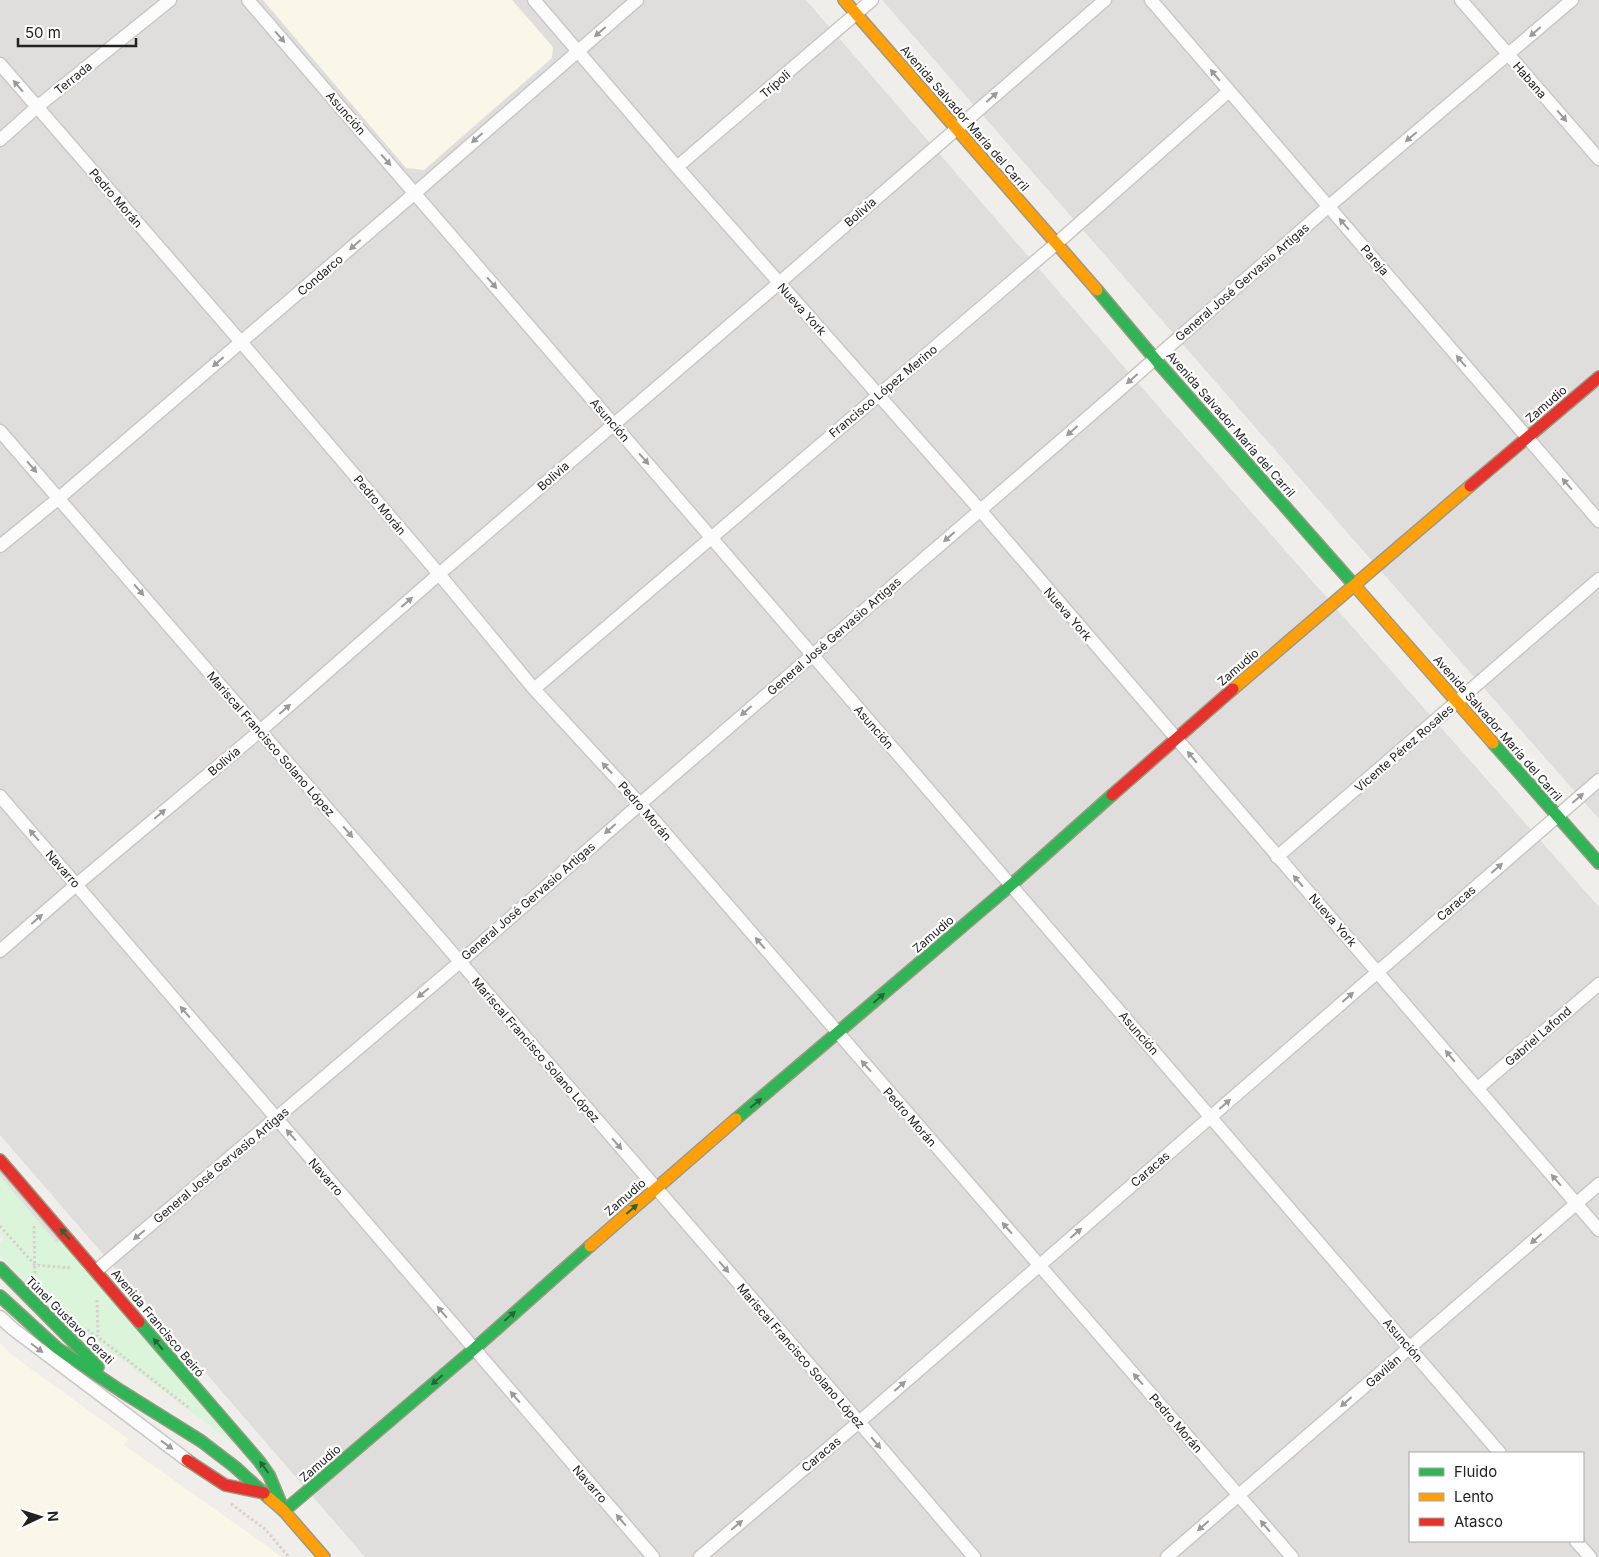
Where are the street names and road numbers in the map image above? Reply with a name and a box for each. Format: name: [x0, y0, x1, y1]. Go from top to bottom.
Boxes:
street label: Avenida Salvador María del Carril: [898, 42, 1032, 194]
street label: Terrada: [51, 58, 95, 98]
street label: Habana: [1510, 59, 1550, 101]
street label: Trípoli: [757, 67, 793, 101]
street label: Asunción: [323, 88, 369, 138]
street label: Pedro Morán: [86, 165, 146, 231]
street label: Bolivia: [841, 194, 879, 230]
street label: General José Gervasio Artigas: [1172, 220, 1312, 344]
street label: Pareja: [1358, 242, 1392, 278]
street label: Condarco: [294, 251, 346, 299]
street label: Nueva York: [775, 280, 830, 339]
street label: Francisco López Merino: [826, 341, 940, 441]
street label: Avenida Salvador María del Carril: [1164, 348, 1298, 500]
street label: Zamudio: [1522, 382, 1570, 426]
street label: Asunción: [587, 395, 633, 445]
street label: Bolivia: [534, 458, 572, 494]
street label: Pedro Morán: [351, 472, 409, 538]
street label: General José Gervasio Artigas: [764, 574, 904, 698]
street label: Nueva York: [1041, 584, 1095, 644]
street label: Zamudio: [1214, 645, 1262, 689]
street label: Avenida Salvador María del Carril: [1431, 652, 1565, 804]
street label: Mariscal Francisco Solano López: [204, 668, 338, 820]
street label: Vicente Pérez Rosales: [1351, 701, 1457, 795]
street label: Asunción: [851, 702, 897, 752]
street label: Bolivia: [205, 743, 243, 779]
street label: Pedro Morán: [615, 778, 675, 844]
street label: General José Gervasio Artigas: [458, 839, 598, 963]
street label: Navarro: [42, 847, 84, 891]
street label: Caracas: [1433, 882, 1479, 924]
street label: Nueva York: [1306, 890, 1360, 950]
street label: Zamudio: [909, 912, 957, 956]
street label: Mariscal Francisco Solano López: [469, 974, 603, 1126]
street label: Gabriel Lafond: [1502, 1003, 1574, 1069]
street label: Asunción: [1116, 1008, 1162, 1058]
street label: Pedro Morán: [880, 1084, 940, 1150]
street label: General José Gervasio Artigas: [150, 1104, 292, 1226]
street label: Caracas: [1127, 1148, 1173, 1190]
street label: Navarro: [305, 1155, 347, 1199]
street label: Zamudio: [601, 1175, 649, 1219]
street label: Avenida Francisco Beiró: [108, 1266, 208, 1380]
street label: Túnel Gustavo Cerati: [23, 1273, 117, 1367]
street label: Mariscal Francisco Solano López: [734, 1280, 868, 1432]
street label: Asunción: [1380, 1315, 1426, 1365]
street label: Gavilán: [1362, 1352, 1404, 1390]
street label: Pedro Morán: [1146, 1390, 1206, 1456]
street label: Caracas: [798, 1433, 844, 1475]
street label: Zamudio: [296, 1441, 344, 1485]
street label: Navarro: [569, 1462, 611, 1506]

